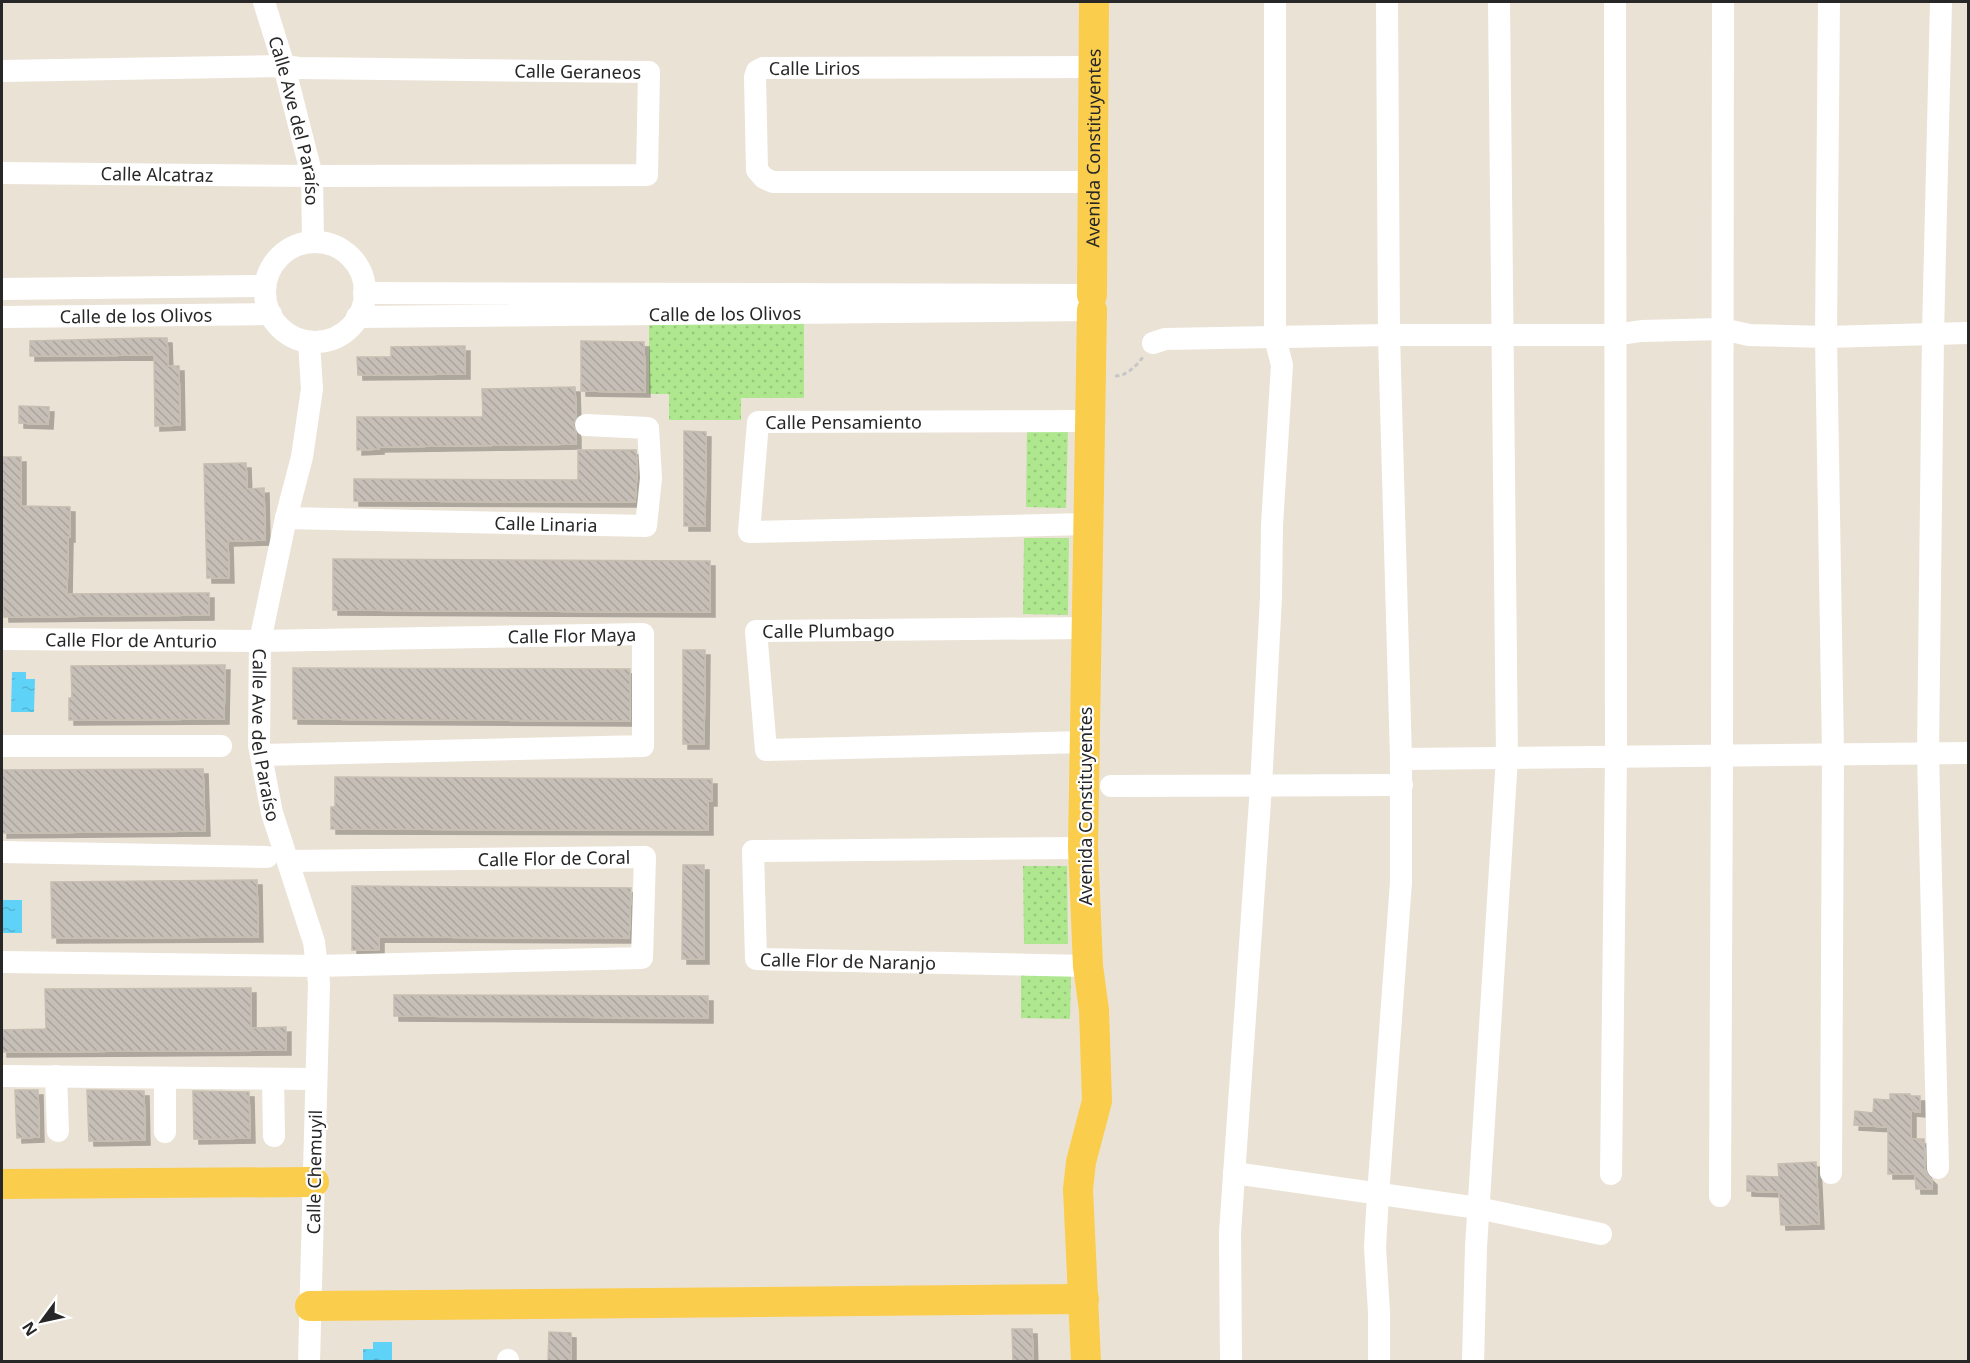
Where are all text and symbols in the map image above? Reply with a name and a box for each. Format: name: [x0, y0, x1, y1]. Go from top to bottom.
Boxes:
street label: Calle Ave del Paraíso: [263, 33, 324, 206]
street label: Avenida Constituyentes: [1080, 48, 1106, 248]
street label: Calle Lirios: [769, 56, 860, 80]
street label: Calle Geraneos: [514, 58, 641, 84]
street label: Calle Alcatraz: [100, 161, 214, 187]
street label: Calle de los Olivos: [649, 301, 801, 326]
street label: Calle de los Olivos: [60, 303, 212, 328]
street label: Calle Pensamiento: [765, 410, 922, 434]
street label: Calle Linaria: [494, 511, 598, 537]
street label: Calle Plumbago: [762, 618, 895, 643]
street label: Calle Flor Maya: [508, 622, 636, 648]
street label: Calle Flor de Anturio: [45, 627, 217, 653]
street label: Calle Ave del Paraíso: [246, 648, 286, 825]
street label: Avenida Constituyentes: [1073, 707, 1097, 905]
street label: Calle Flor de Coral: [478, 845, 630, 871]
street label: Calle Flor de Naranjo: [760, 947, 936, 975]
street label: Calle Chemuyil: [301, 1109, 327, 1235]
north arrow: [12, 1291, 72, 1351]
text: N: [17, 1318, 42, 1341]

